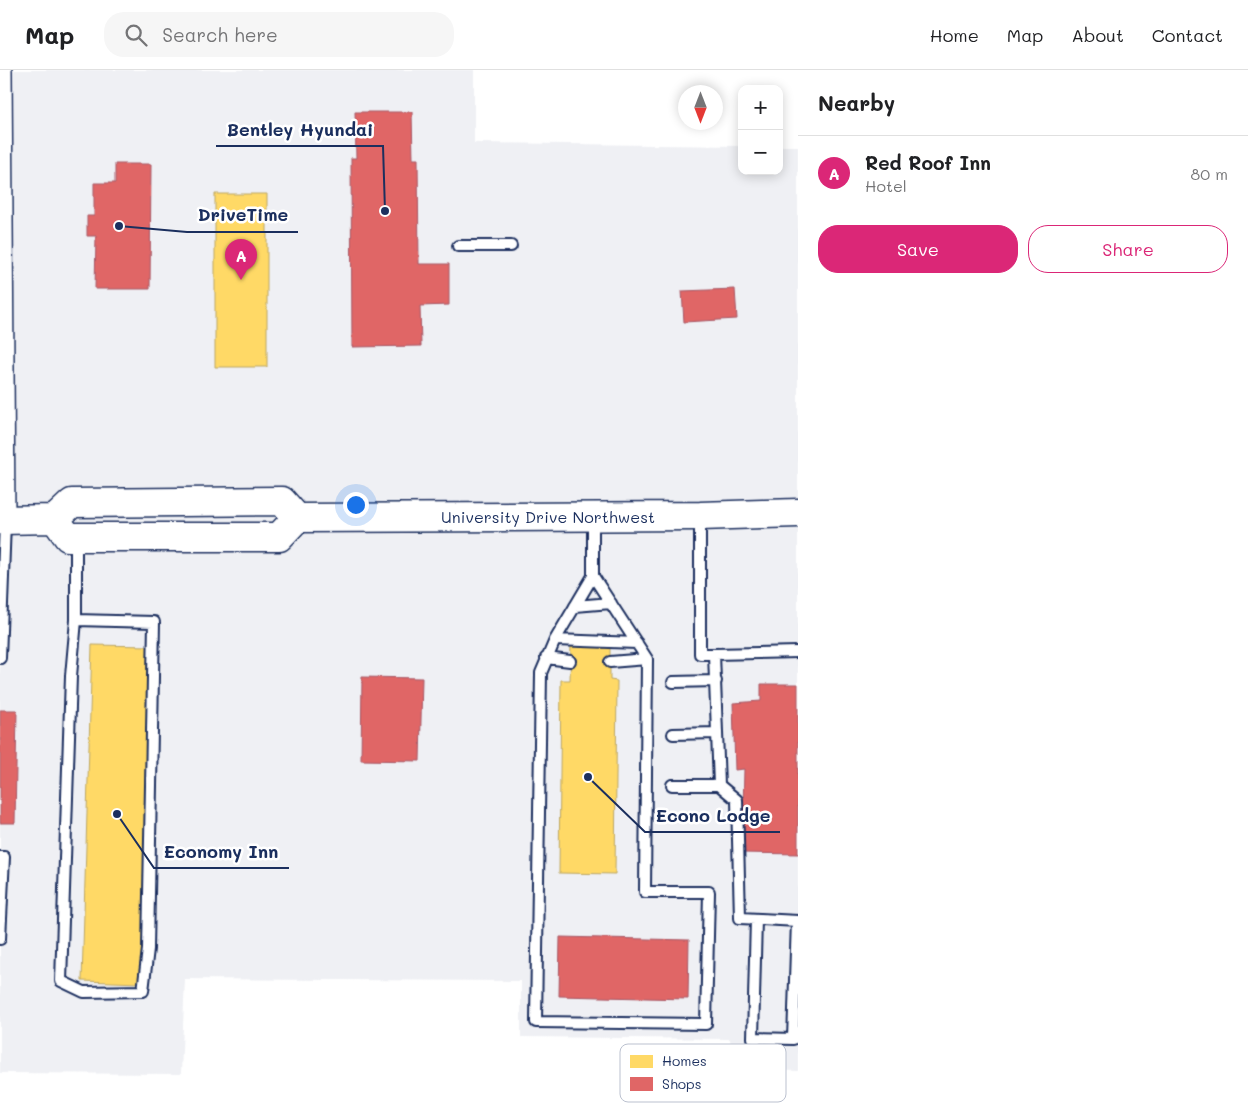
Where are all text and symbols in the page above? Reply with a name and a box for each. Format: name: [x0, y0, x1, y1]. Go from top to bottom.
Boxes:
search box: [104, 12, 454, 57]
text: Map: [25, 19, 74, 50]
icon: search: [122, 21, 150, 49]
text: Search here: [162, 22, 278, 47]
text: Home: [930, 23, 979, 47]
text: Map: [1007, 23, 1043, 47]
text: About: [1071, 23, 1124, 47]
text: Contact: [1152, 23, 1223, 47]
north arrow: [678, 85, 723, 130]
map controls: [738, 85, 783, 175]
button: +: [738, 85, 783, 130]
text: Nearby: [818, 89, 895, 116]
callout: Bentley Hyundai: [216, 113, 383, 146]
text: Bentley Hyundai: [227, 117, 373, 141]
button: −: [738, 130, 783, 175]
text: Red Roof Inn: [865, 150, 991, 175]
text: A: [828, 163, 840, 184]
text: 80 m: [1191, 163, 1228, 184]
text: Hotel: [865, 175, 907, 196]
callout: DriveTime: [187, 199, 298, 232]
text: DriveTime: [198, 202, 289, 226]
button: Save: [818, 225, 1018, 273]
button: Share: [1028, 225, 1228, 273]
pin: A: [225, 239, 257, 280]
your location: [343, 492, 369, 518]
street label: University Drive Northwest: [441, 506, 655, 527]
callout: Econo Lodge: [645, 799, 780, 832]
text: Econo Lodge: [655, 803, 771, 827]
callout: Economy Inn: [154, 835, 289, 868]
text: Economy Inn: [164, 839, 278, 863]
legend: [620, 1044, 786, 1102]
text: Homes: [662, 1051, 707, 1070]
text: Shops: [662, 1074, 702, 1093]

